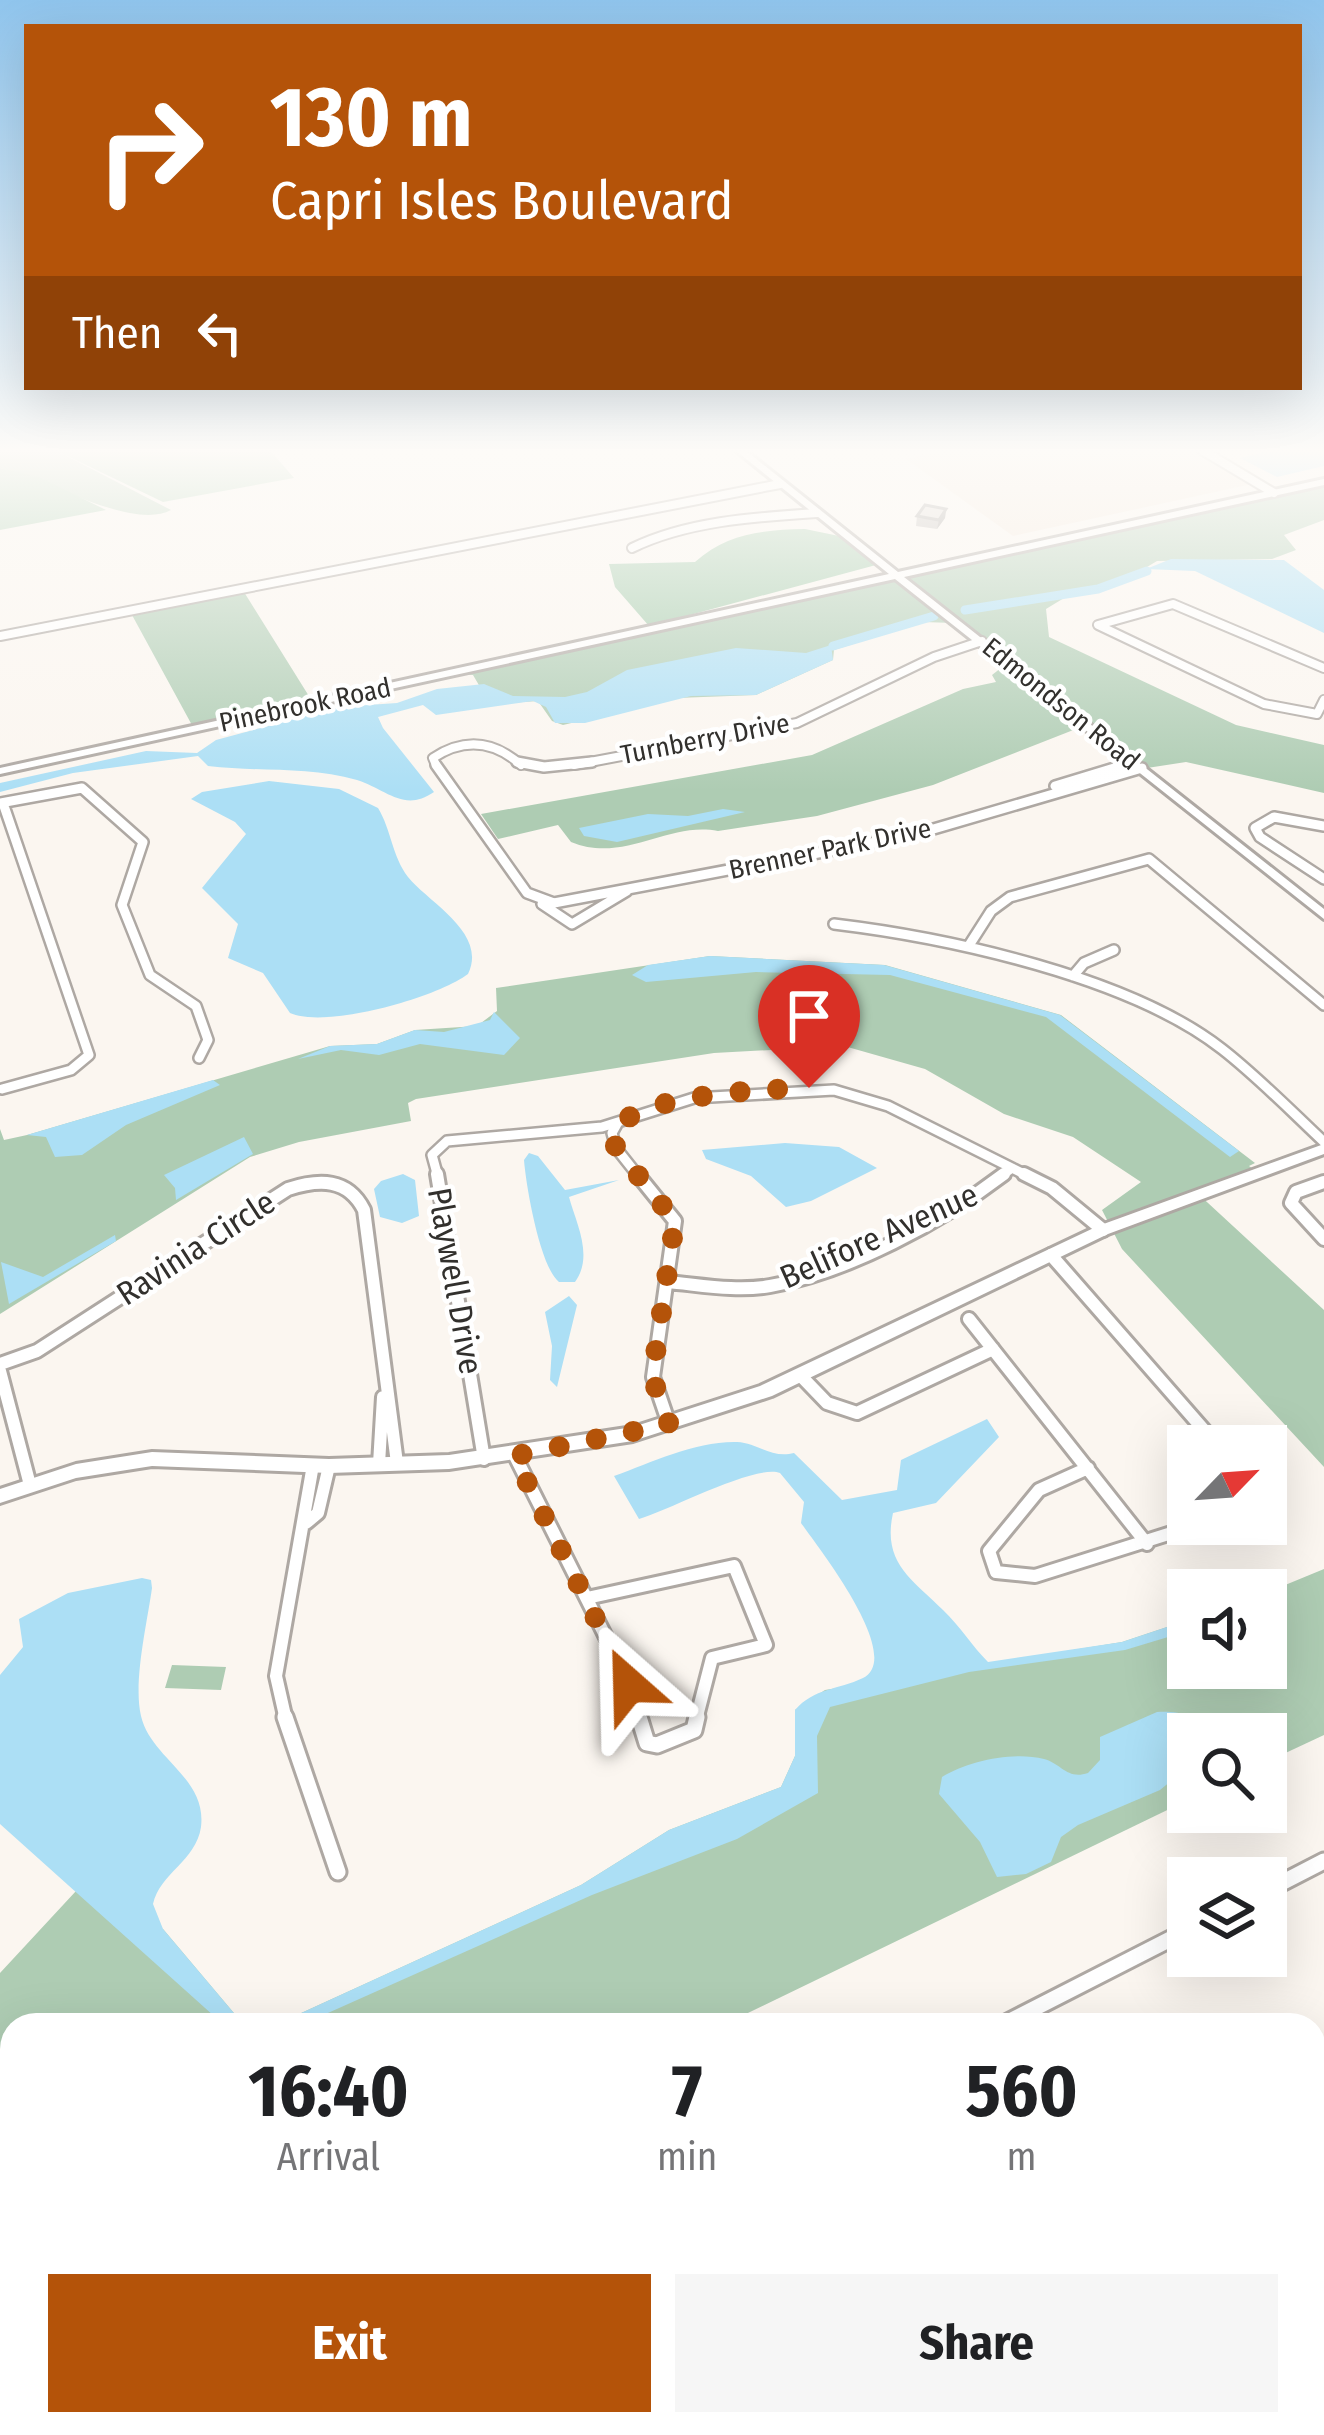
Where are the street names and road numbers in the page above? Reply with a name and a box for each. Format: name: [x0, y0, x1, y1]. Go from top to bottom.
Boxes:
street label: Edmondson Road: [976, 631, 1146, 777]
street label: Pinebrook Road: [216, 671, 394, 739]
street label: Turnberry Drive: [618, 707, 792, 771]
street label: Brenner Park Drive: [726, 812, 934, 886]
street label: Belifore Avenue: [774, 1175, 984, 1297]
street label: Ravinia Circle: [109, 1182, 283, 1314]
street label: Playwell Drive: [419, 1185, 491, 1377]

